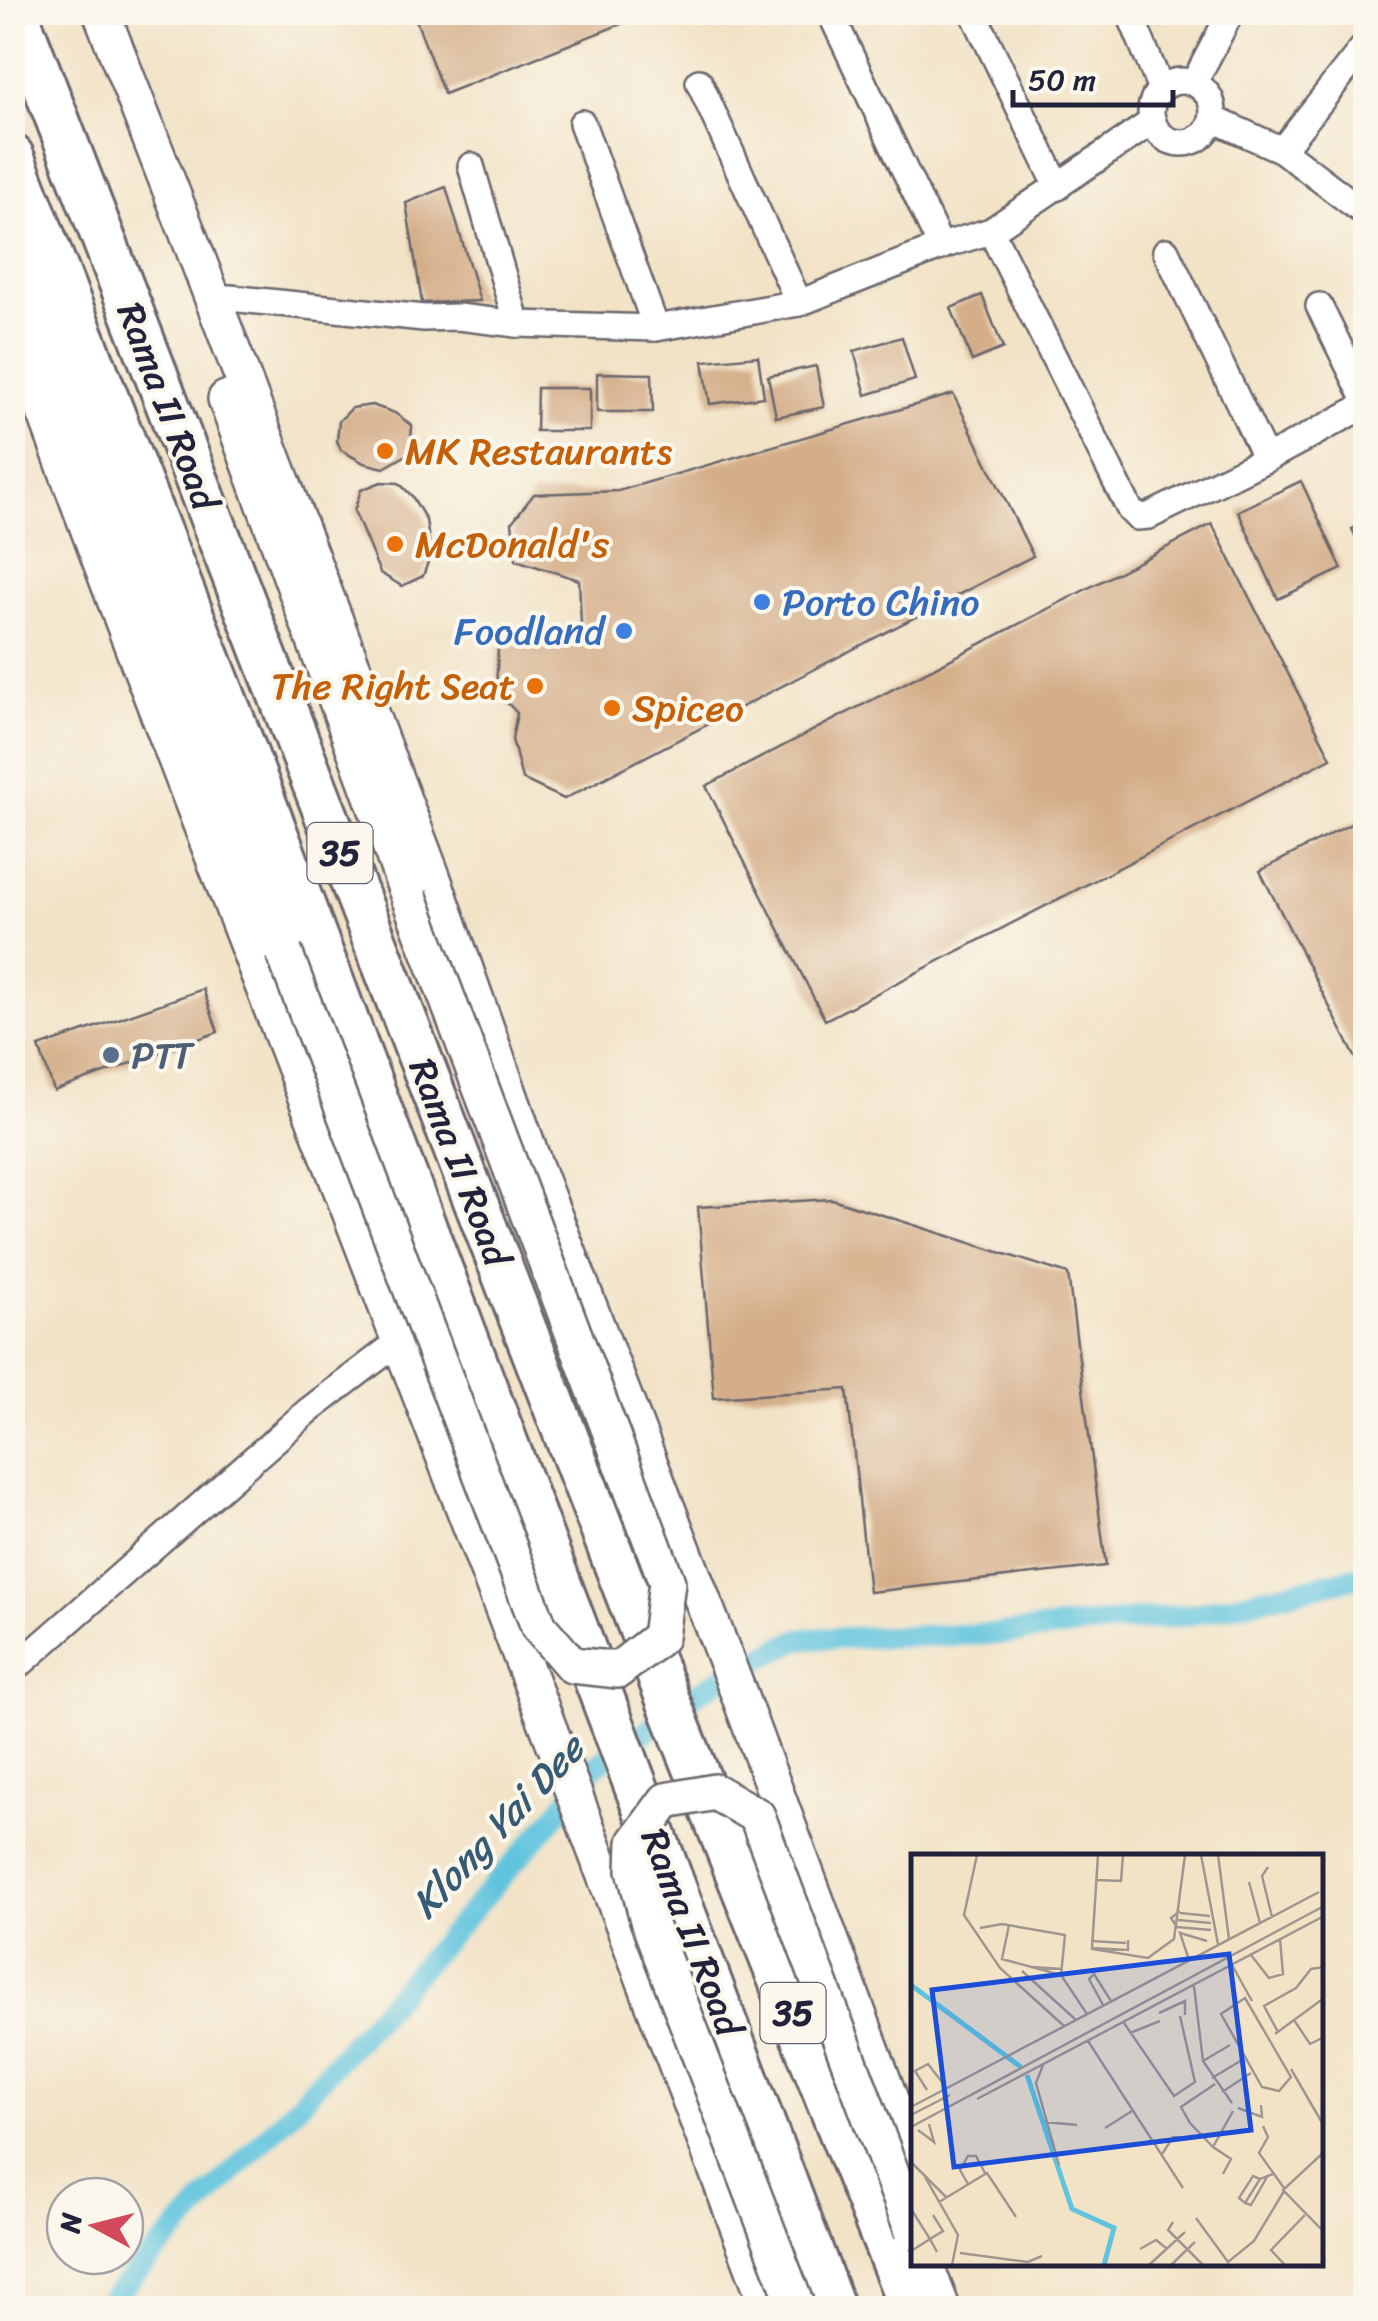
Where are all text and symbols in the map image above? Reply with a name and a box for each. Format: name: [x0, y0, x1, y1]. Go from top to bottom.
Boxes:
scale bar: [1013, 45, 1173, 107]
text: 50 m: [1028, 53, 1096, 107]
street label: Rama II Road: [97, 292, 239, 523]
place label: MK Restaurants: [405, 418, 672, 485]
marker: MK Restaurants: [374, 440, 396, 462]
place label: McDonald's: [415, 511, 610, 578]
marker: McDonald's: [384, 533, 406, 555]
place label: Porto Chino: [782, 569, 980, 636]
marker: Porto Chino: [751, 591, 773, 613]
place label: Foodland: [454, 598, 607, 665]
marker: Foodland: [613, 620, 635, 642]
place label: The Right Seat: [271, 653, 515, 720]
marker: The Right Seat: [524, 675, 546, 697]
place label: Spiceo: [632, 675, 744, 742]
marker: Spiceo: [601, 697, 623, 719]
road number: 35: [308, 823, 372, 883]
place label: PTT: [131, 1022, 195, 1089]
marker: PTT: [100, 1044, 122, 1066]
street label: Rama II Road: [389, 1048, 531, 1279]
water label: Klong Yai Dee: [392, 1715, 605, 1936]
street label: Rama II Road: [621, 1818, 763, 2049]
inset map: [911, 1854, 1323, 2266]
road number: 35: [760, 1983, 826, 2043]
north arrow: [45, 2176, 145, 2276]
text: N: [45, 2210, 96, 2237]

